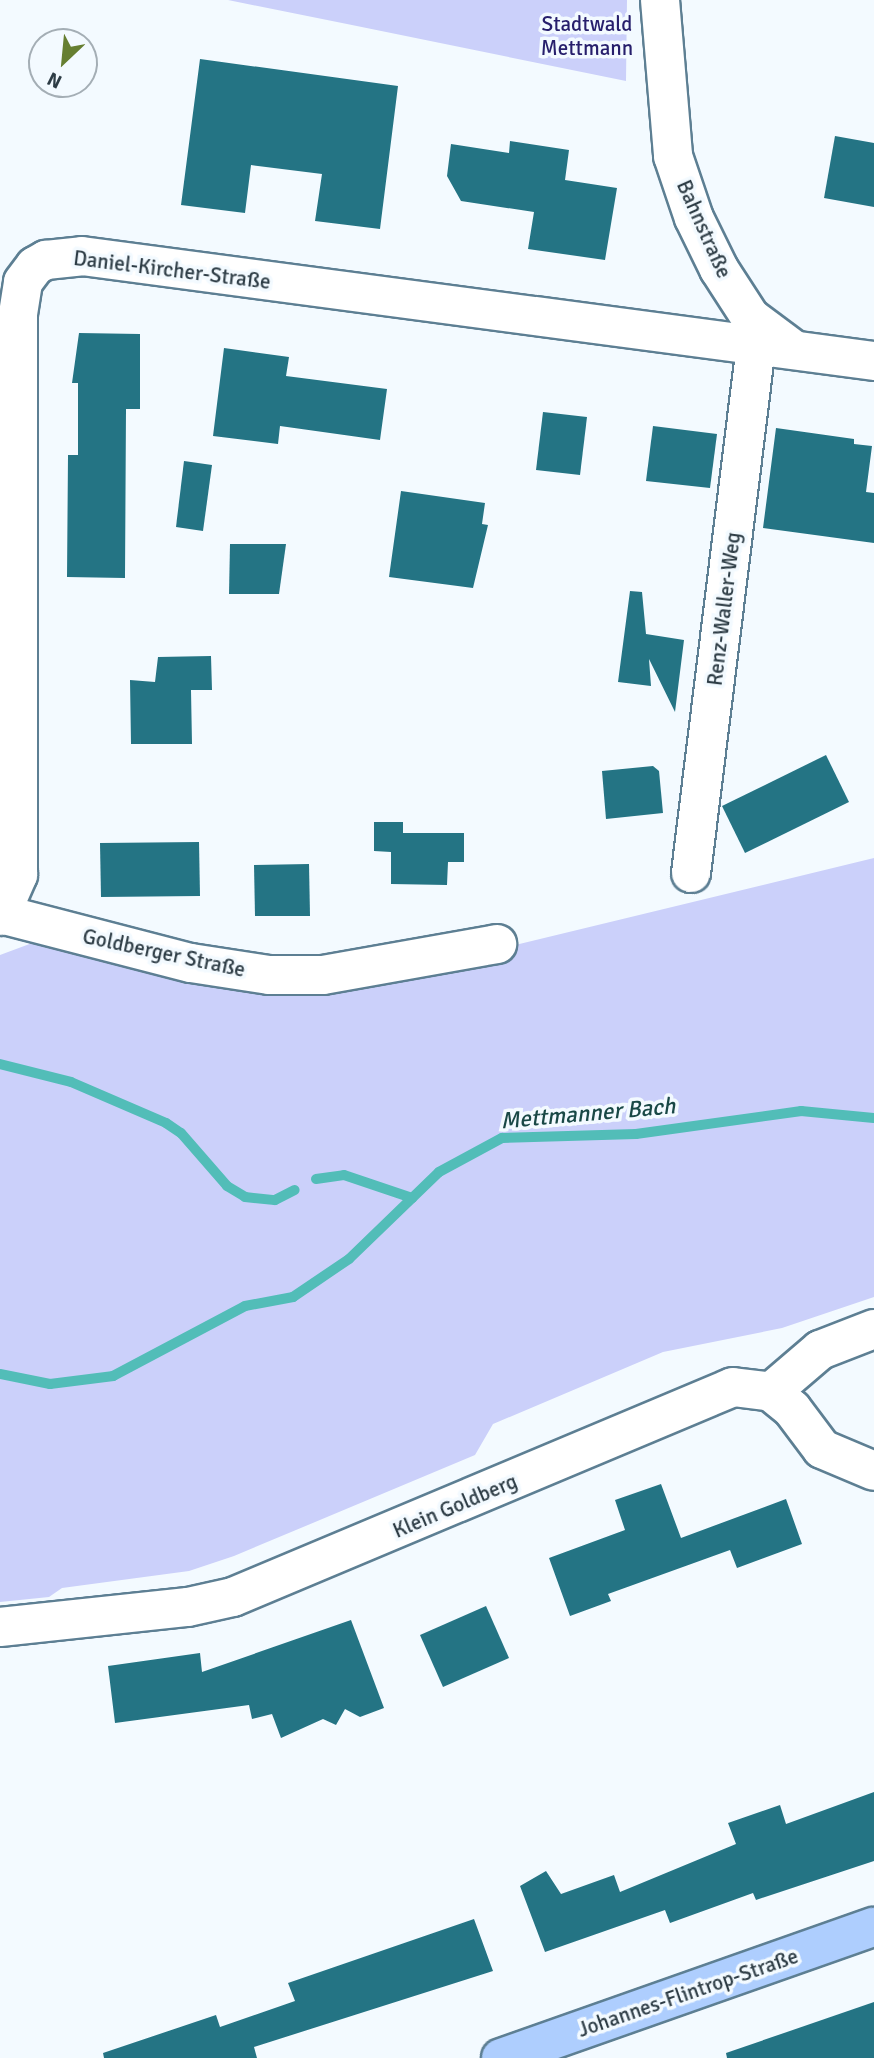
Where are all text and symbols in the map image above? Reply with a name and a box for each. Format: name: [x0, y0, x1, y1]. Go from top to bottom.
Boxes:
park label: Stadtwald Mettmann: [541, 11, 633, 61]
north arrow: [28, 28, 98, 98]
text: N: [43, 66, 66, 94]
street label: Bahnstraße: [671, 176, 737, 282]
street label: Daniel-Kircher-Straße: [72, 245, 272, 295]
street label: Renz-Waller-Weg: [702, 531, 746, 687]
street label: Goldberger Straße: [80, 923, 248, 983]
water label: Mettmanner Bach: [500, 1093, 676, 1135]
street label: Klein Goldberg: [389, 1469, 521, 1543]
street label: Johannes-Flintrop-Straße: [574, 1943, 802, 2043]

